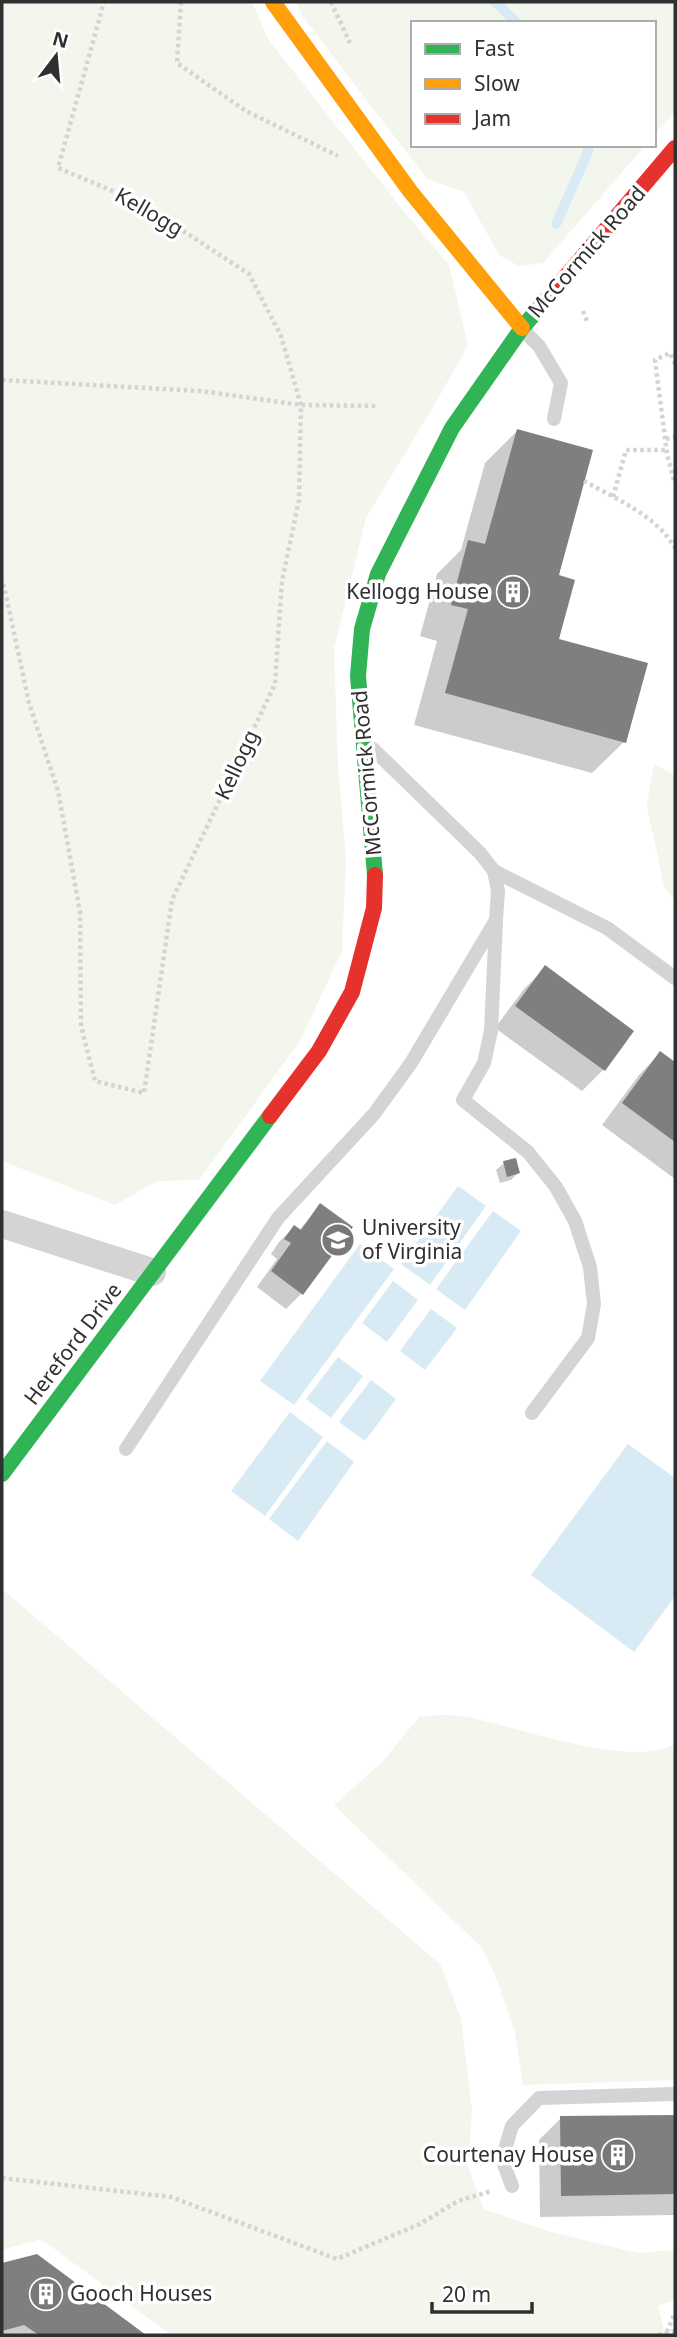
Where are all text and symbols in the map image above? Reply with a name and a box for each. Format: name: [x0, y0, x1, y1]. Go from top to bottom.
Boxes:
north arrow: [21, 21, 91, 91]
legend: [411, 21, 656, 147]
text: N: [50, 25, 72, 54]
text: Fast: [474, 34, 515, 62]
text: Slow: [474, 69, 520, 97]
text: Jam: [472, 104, 511, 132]
street label: Kellogg: [110, 180, 189, 242]
street label: McCormick Road: [521, 180, 651, 323]
building icon: Kellogg House: [494, 573, 532, 611]
place label: Kellogg House: [346, 577, 489, 605]
street label: McCormick Road: [345, 689, 387, 857]
street label: Kellogg: [208, 725, 264, 804]
place label: University of Virginia: [362, 1213, 462, 1265]
school or university icon: University of Virginia: [319, 1221, 357, 1259]
street label: Hereford Drive: [17, 1277, 127, 1410]
building icon: Courtenay House: [599, 2136, 637, 2174]
place label: Courtenay House: [423, 2140, 594, 2168]
scale bar: [432, 2270, 532, 2314]
building icon: Gooch Houses: [27, 2275, 65, 2313]
place label: Gooch Houses: [70, 2279, 212, 2307]
text: 20 m: [442, 2280, 491, 2308]

